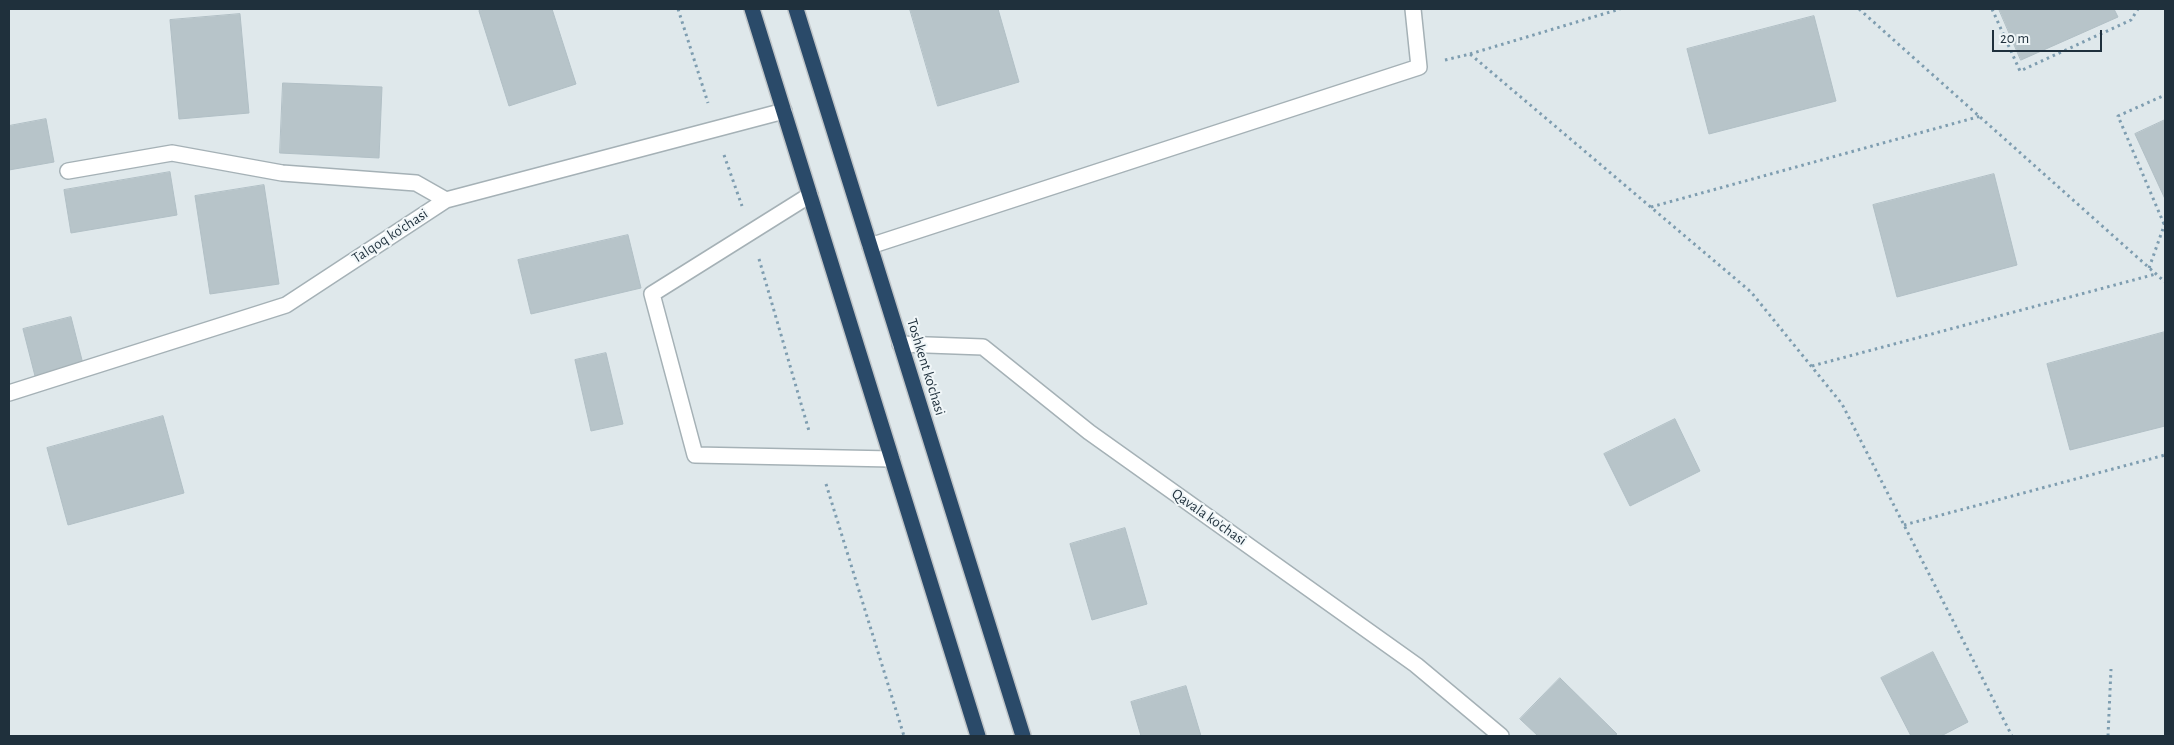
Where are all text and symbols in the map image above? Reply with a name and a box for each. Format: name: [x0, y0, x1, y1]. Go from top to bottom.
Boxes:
scale bar: [1994, 20, 2104, 52]
text: 20 m: [2000, 31, 2029, 46]
street label: Talqoq ko'chasi: [349, 205, 431, 267]
street label: Toshkent ko'chasi: [903, 316, 949, 418]
street label: Qavala ko'chasi: [1168, 485, 1250, 549]

